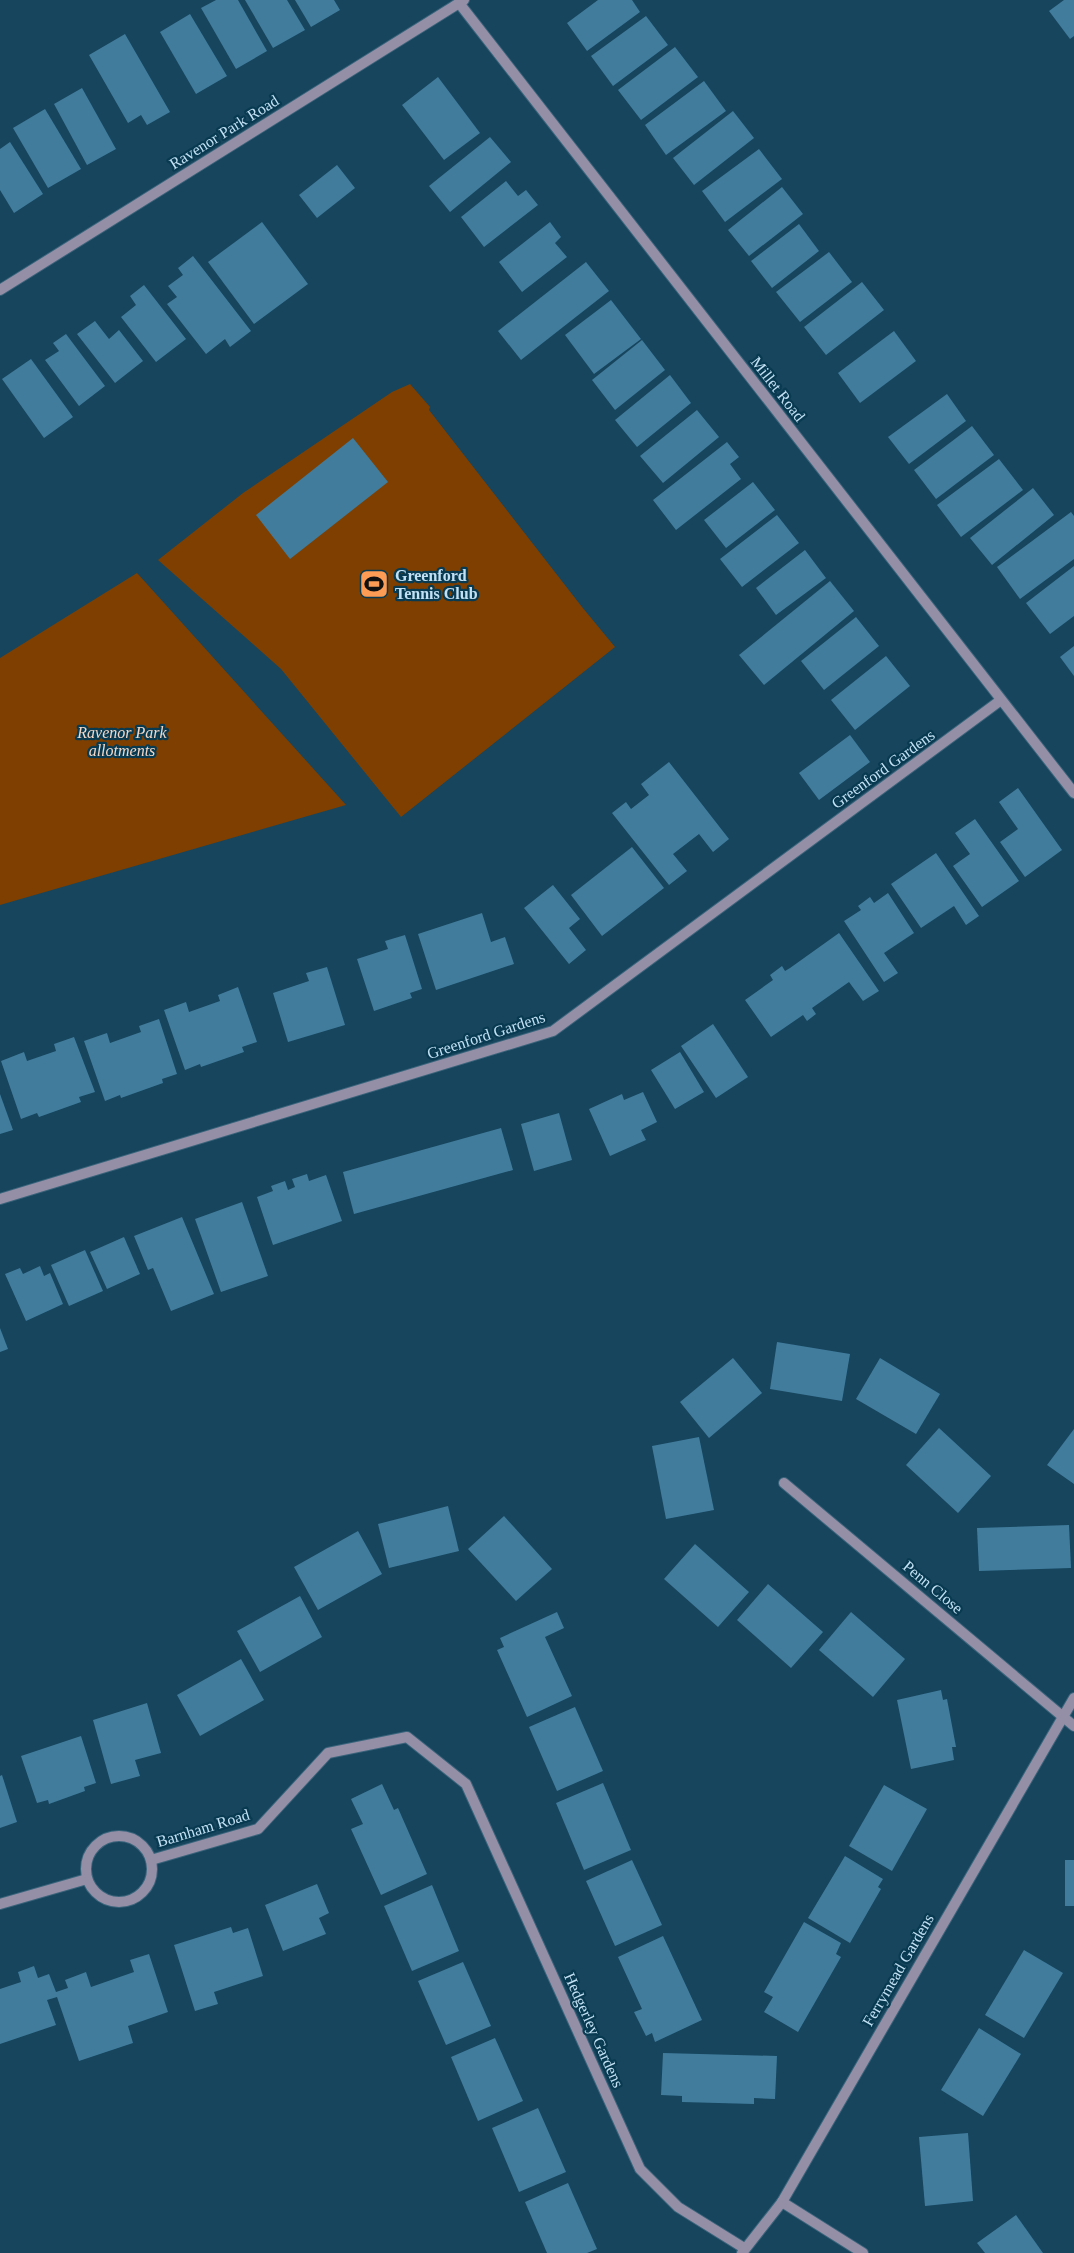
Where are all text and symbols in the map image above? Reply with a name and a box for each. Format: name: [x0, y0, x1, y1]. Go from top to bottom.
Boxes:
street label: Ravenor Park Road: [166, 92, 282, 172]
street label: Millet Road: [748, 353, 808, 425]
place label: Greenford Tennis Club: [395, 567, 478, 602]
sports icon: Greenford Tennis Club: [358, 568, 390, 600]
park label: Ravenor Park allotments: [76, 724, 168, 759]
street label: Greenford Gardens: [828, 726, 938, 812]
street label: Greenford Gardens: [425, 1008, 547, 1062]
street label: Penn Close: [900, 1557, 966, 1617]
street label: Barnham Road: [154, 1806, 252, 1850]
street label: Ferrymead Gardens: [859, 1911, 938, 2030]
street label: Hedgerley Gardens: [560, 1970, 627, 2090]

